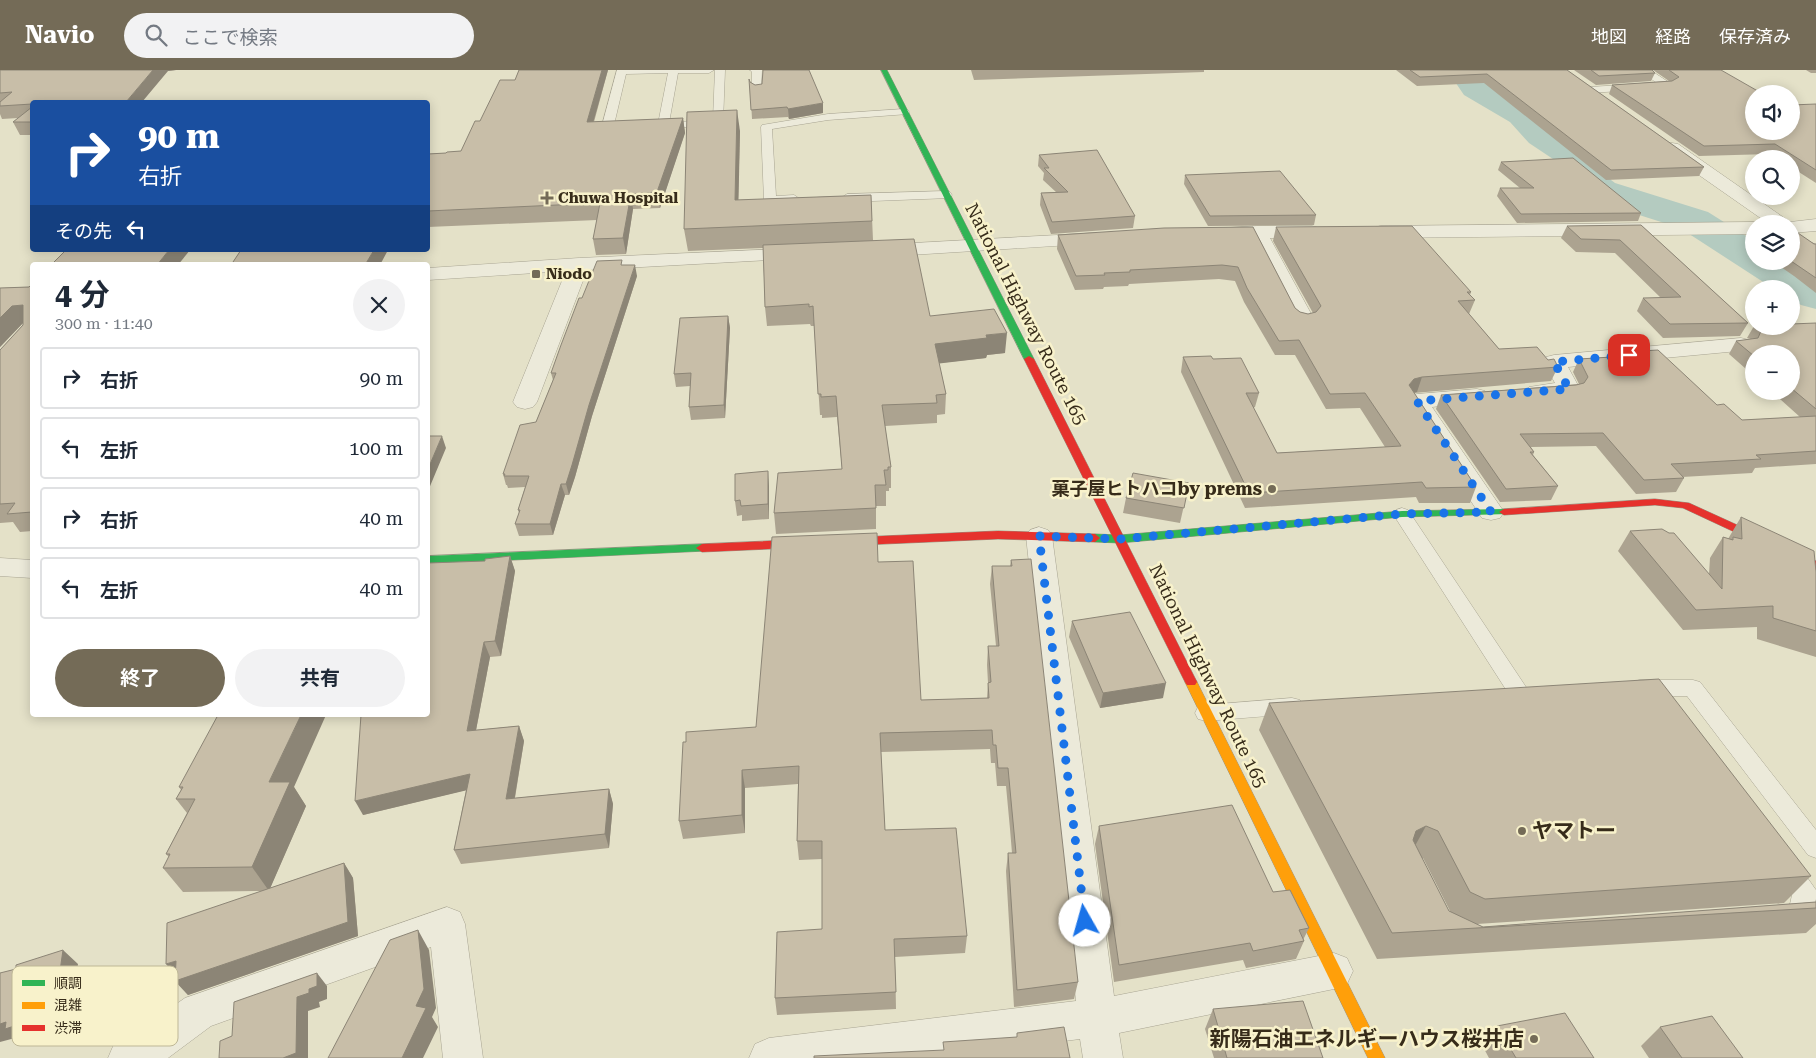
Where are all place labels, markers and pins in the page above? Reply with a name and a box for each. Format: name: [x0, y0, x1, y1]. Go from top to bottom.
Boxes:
place label: Chuwa Hospital: [558, 189, 678, 207]
marker: Chuwa Hospital: [540, 191, 554, 205]
place label: Niodo: [546, 265, 592, 283]
marker: Niodo: [530, 268, 542, 280]
pin: [1608, 334, 1650, 376]
place label: 菓子屋ヒトハコby prems: [1052, 478, 1262, 499]
marker: 菓子屋ヒトハコby prems: [1266, 483, 1278, 495]
place label: ヤマトー: [1532, 819, 1616, 843]
marker: ヤマトー: [1516, 825, 1528, 837]
place label: 新陽石油エネルギーハウス桜井店: [1209, 1027, 1524, 1051]
marker: 新陽石油エネルギーハウス桜井店: [1528, 1033, 1540, 1045]

